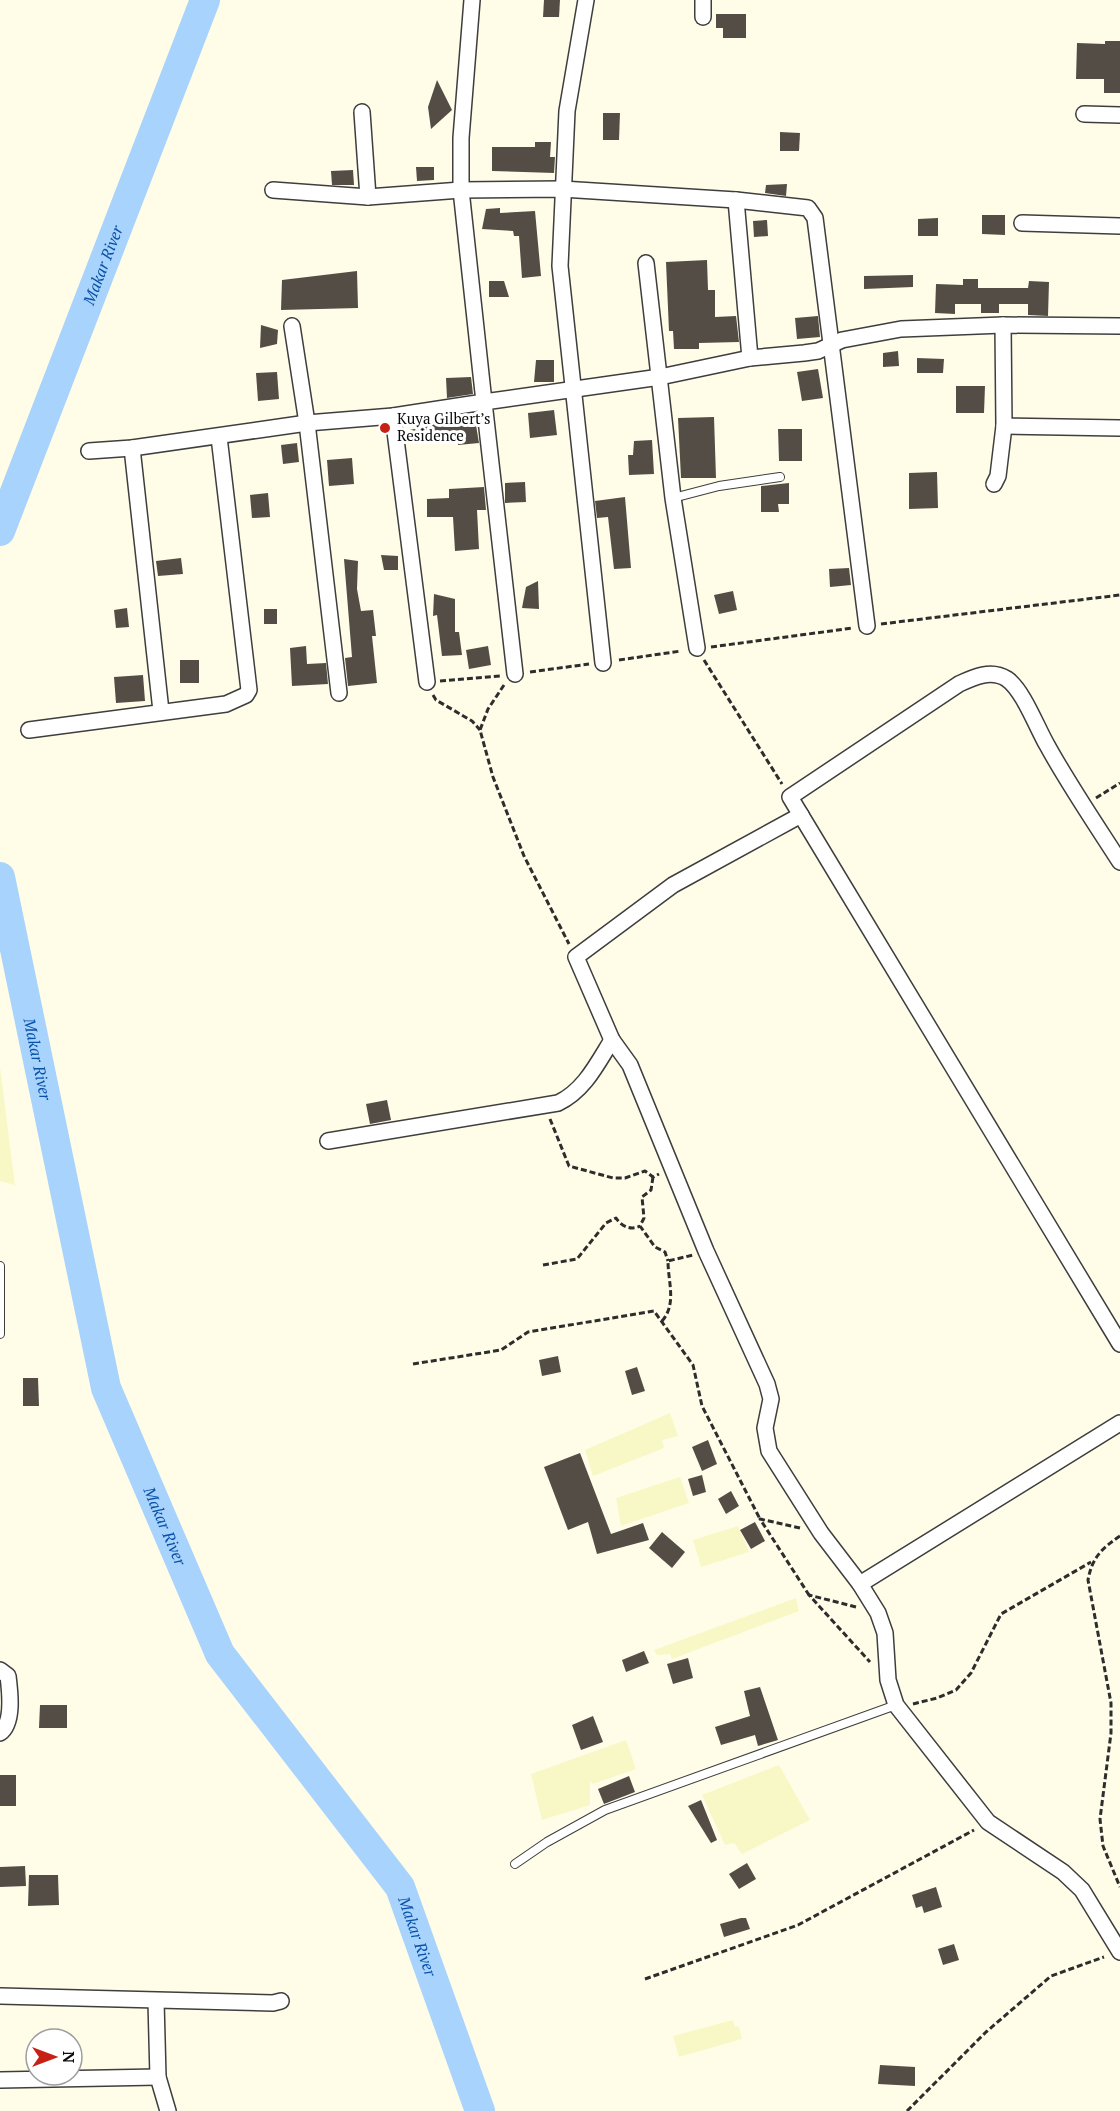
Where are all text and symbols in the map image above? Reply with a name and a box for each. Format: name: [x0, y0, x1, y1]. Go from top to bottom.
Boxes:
water label: Makar River: [77, 222, 128, 309]
place label: Kuya Gilbert’s Residence: [397, 408, 491, 445]
marker: Kuya Gilbert’s Residence: [378, 421, 392, 435]
water label: Makar River: [18, 1015, 57, 1103]
water label: Makar River: [138, 1482, 192, 1569]
water label: Makar River: [393, 1892, 442, 1980]
north arrow: [24, 2027, 84, 2087]
text: N: [58, 2051, 80, 2063]

